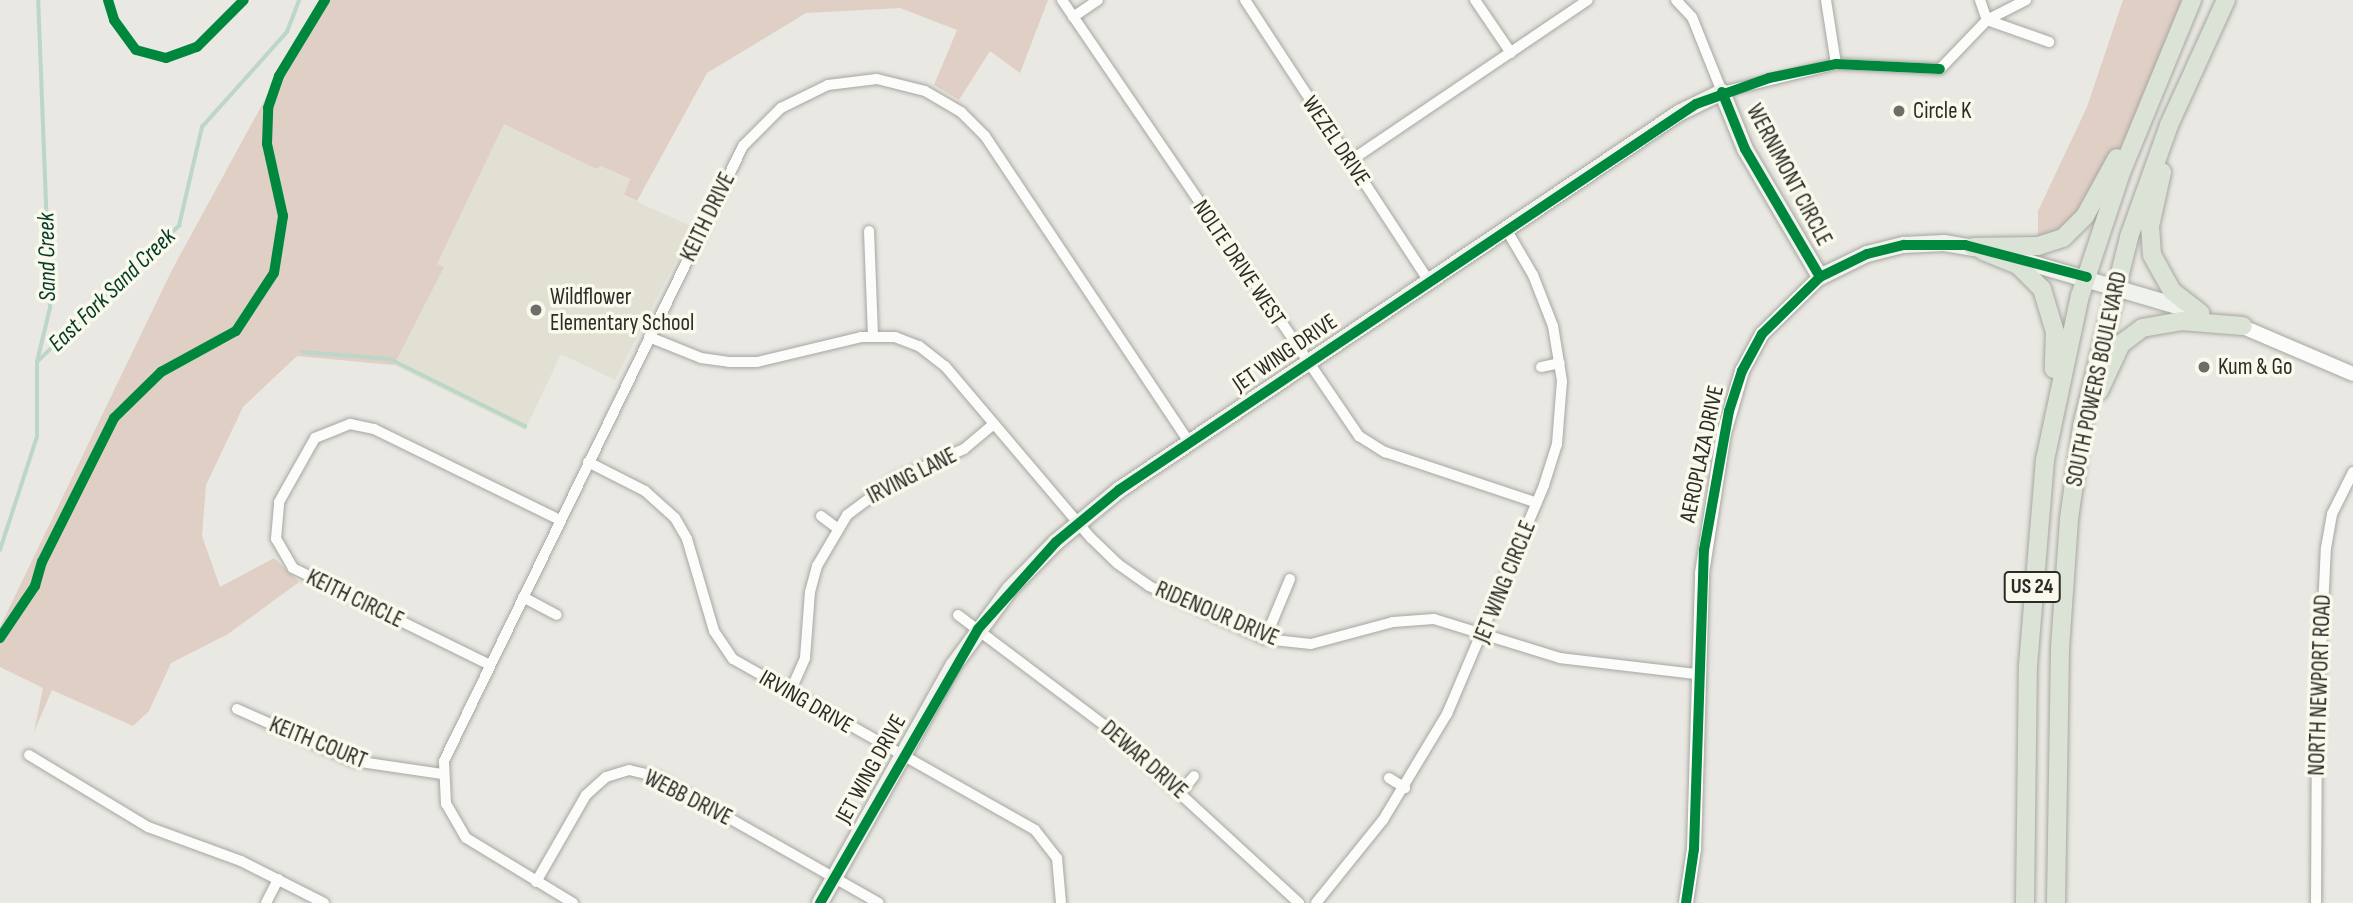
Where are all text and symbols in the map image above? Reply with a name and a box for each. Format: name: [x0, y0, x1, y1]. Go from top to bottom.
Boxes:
street label: WEZEL DRIVE: [1296, 91, 1376, 191]
place label: Circle K: [1913, 97, 1972, 125]
street label: WERNIMONT CIRCLE: [1740, 99, 1838, 251]
marker: Circle K: [1891, 103, 1907, 119]
street label: KEITH DRIVE: [675, 168, 741, 266]
street label: NOLTE DRIVE WEST: [1187, 195, 1291, 331]
water label: Sand Creek: [32, 212, 62, 302]
water label: East Fork Sand Creek: [43, 222, 181, 358]
street label: SOUTH POWERS BOULEVARD: [2061, 269, 2133, 489]
place label: Wildflower Elementary School: [550, 283, 694, 337]
marker: Wildflower Elementary School: [528, 302, 544, 318]
street label: JET WING DRIVE: [1227, 308, 1343, 398]
place label: Kum & Go: [2218, 353, 2292, 381]
marker: Kum & Go: [2196, 359, 2212, 375]
street label: AEROPLAZA DRIVE: [1674, 383, 1730, 525]
street label: IRVING LANE: [863, 442, 961, 510]
street label: JET WING CIRCLE: [1468, 517, 1542, 647]
street label: KEITH CIRCLE: [302, 564, 408, 634]
road number: US 24: [2002, 570, 2062, 604]
street label: RIDENOUR DRIVE: [1151, 576, 1283, 652]
street label: NORTH NEWPORT ROAD: [2303, 594, 2337, 776]
street label: IRVING DRIVE: [754, 664, 858, 740]
street label: JET WING DRIVE: [830, 710, 912, 828]
street label: KEITH COURT: [265, 711, 371, 775]
street label: DEWAR DRIVE: [1095, 715, 1193, 805]
street label: WEBB DRIVE: [639, 764, 737, 832]

